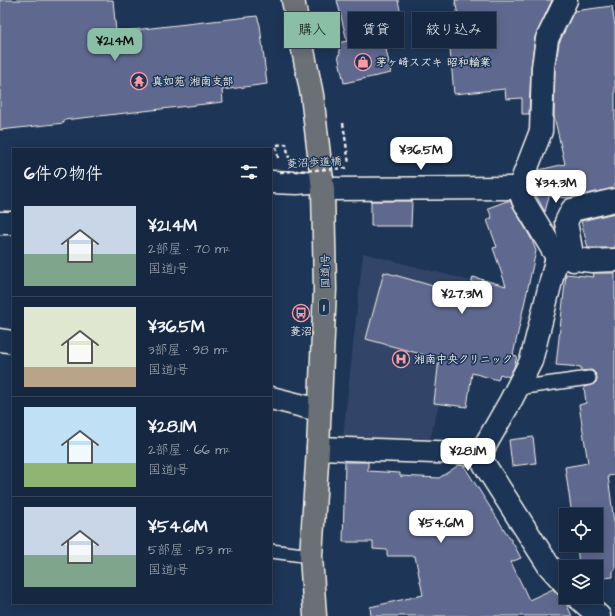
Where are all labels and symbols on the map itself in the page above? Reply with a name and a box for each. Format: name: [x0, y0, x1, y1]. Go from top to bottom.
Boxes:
pin: ¥21.4M: [82, 28, 148, 62]
shop icon: 茅ヶ崎スズキ 昭和輪業: [353, 52, 373, 72]
place label: 茅ヶ崎スズキ 昭和輪業: [376, 55, 491, 70]
temple icon: 真如苑 湘南支部: [129, 71, 149, 91]
place label: 真如苑 湘南支部: [152, 74, 233, 89]
pin: ¥36.5M: [388, 137, 454, 171]
street label: 菱沼歩道橋: [286, 154, 342, 171]
pin: ¥34.3M: [523, 170, 589, 204]
street label: 国道1号: [318, 254, 333, 288]
pin: ¥27.3M: [429, 281, 495, 315]
road number: 1: [319, 299, 329, 315]
bus stop icon: 菱沼: [291, 303, 311, 323]
place label: 菱沼: [290, 324, 312, 339]
hospital icon: 湘南中央クリニック: [391, 349, 411, 369]
place label: 湘南中央クリニック: [414, 352, 513, 367]
pin: ¥28.1M: [435, 438, 501, 472]
pin: ¥54.6M: [408, 510, 474, 544]

